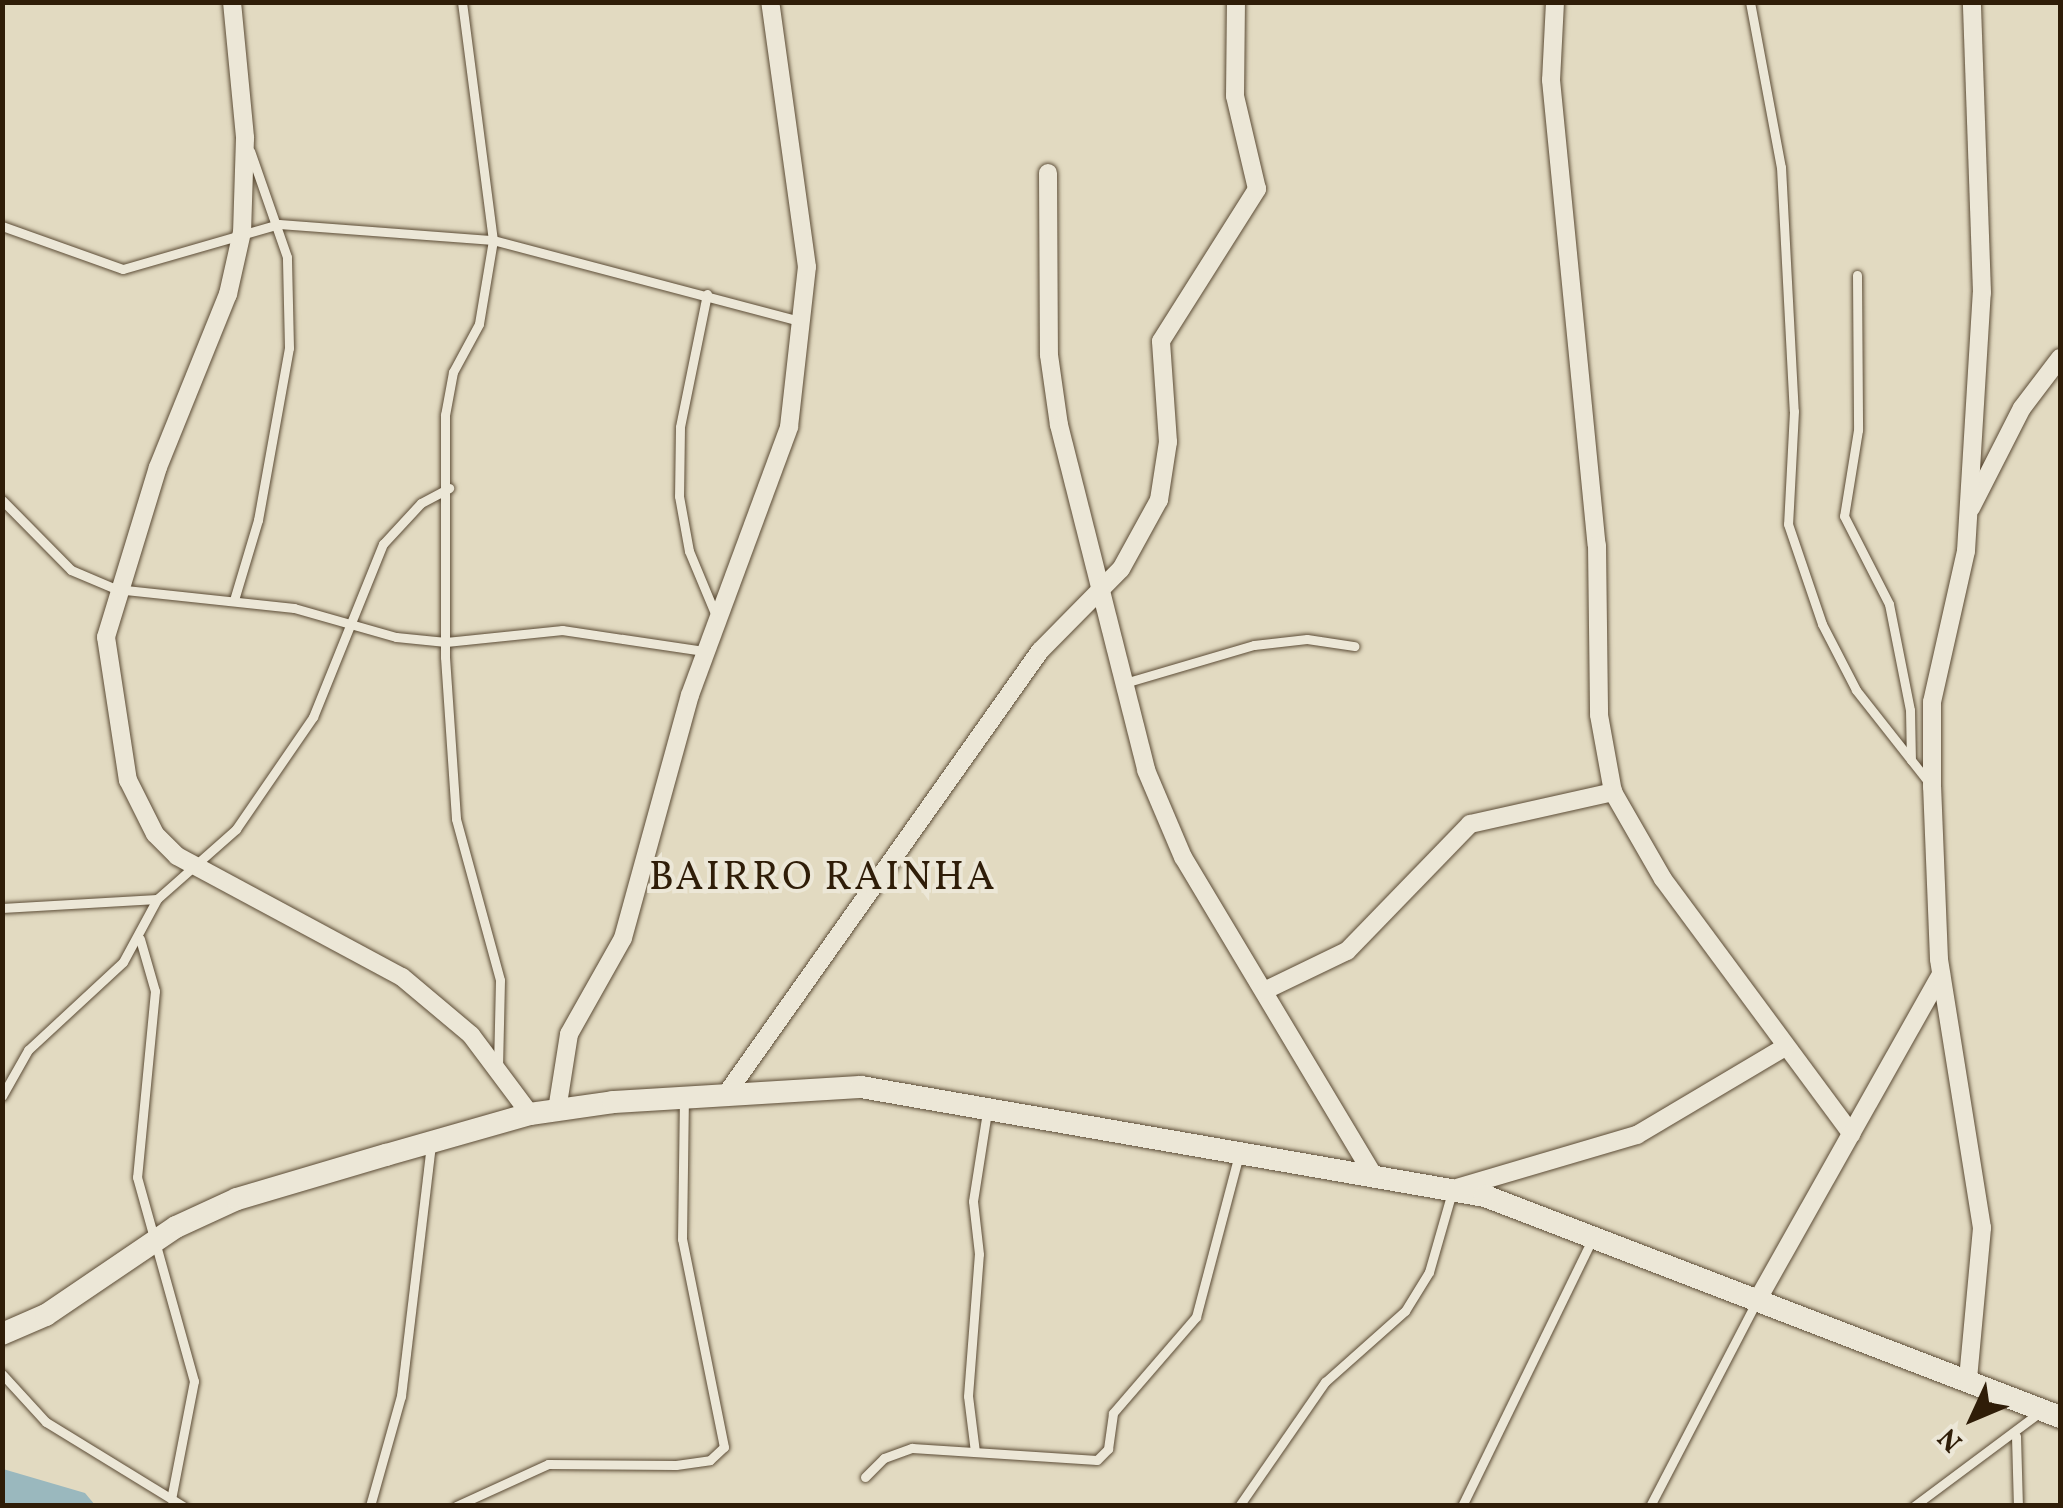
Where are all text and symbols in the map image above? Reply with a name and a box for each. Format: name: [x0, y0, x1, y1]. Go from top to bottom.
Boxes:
district label: BAIRRO RAINHA: [649, 855, 997, 903]
north arrow: [1923, 1368, 2023, 1468]
text: N: [1930, 1418, 1972, 1460]

